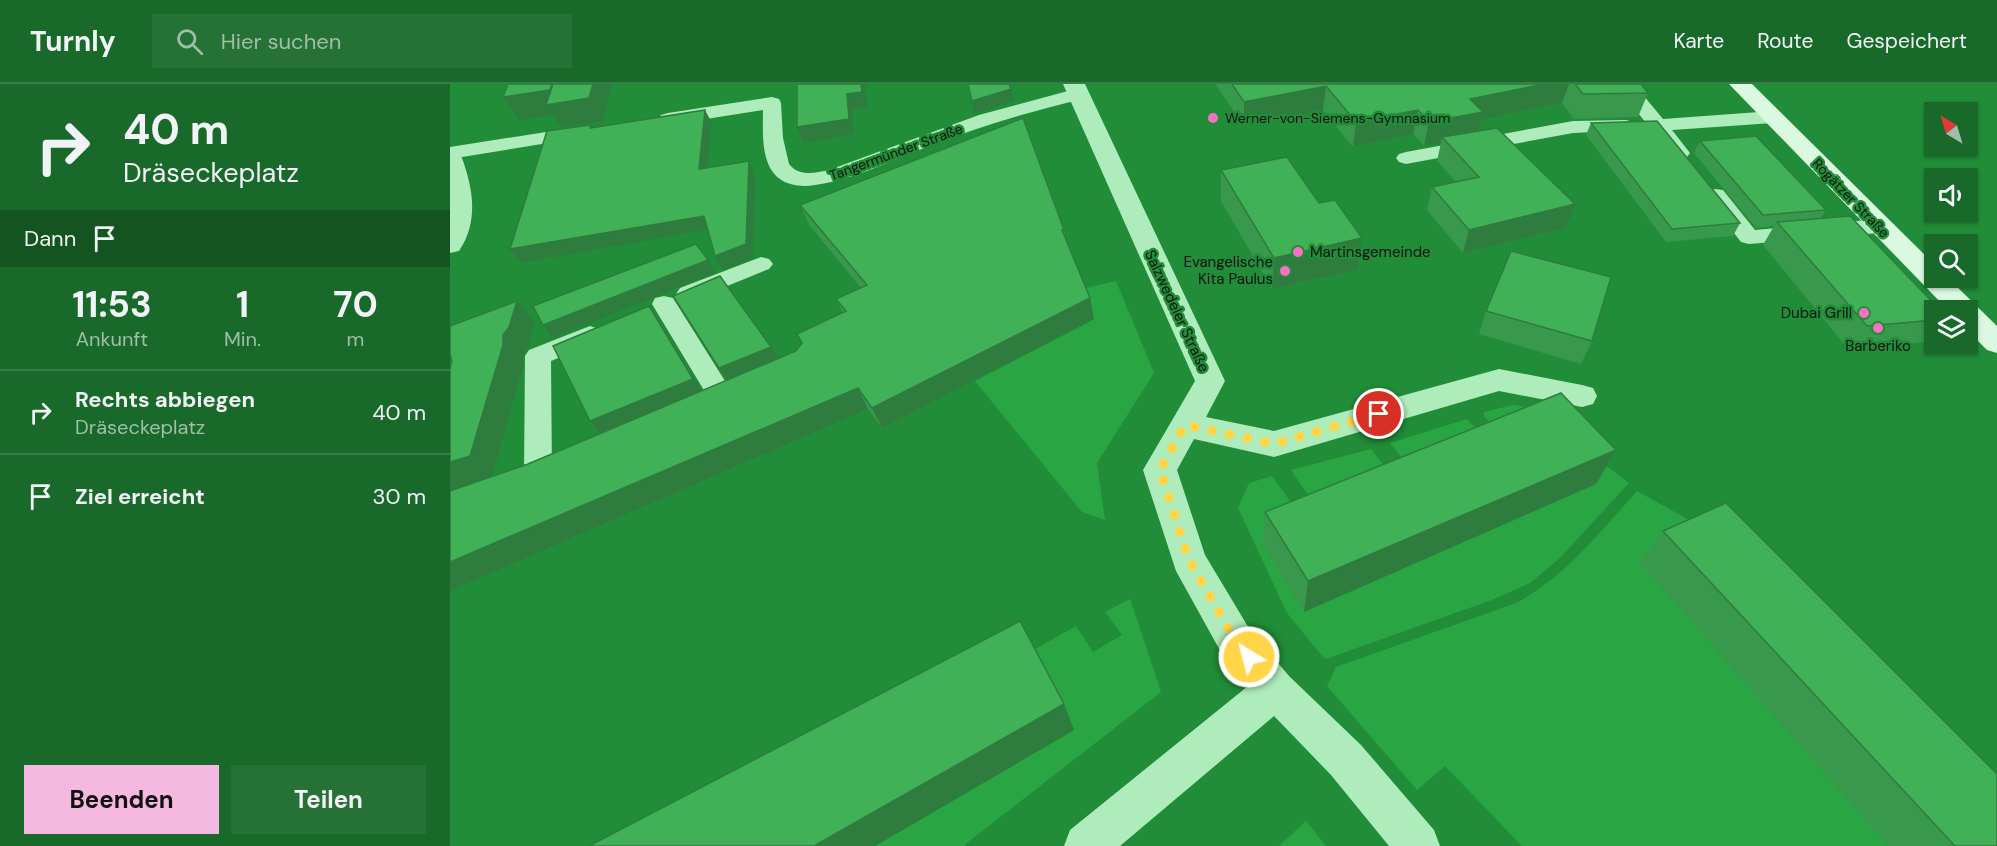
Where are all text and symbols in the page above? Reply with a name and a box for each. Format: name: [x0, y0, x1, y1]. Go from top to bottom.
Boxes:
search box: [152, 14, 572, 68]
text: Turnly: [30, 23, 116, 60]
icon: search: [173, 25, 206, 58]
text: Hier suchen: [221, 27, 341, 56]
text: Karte: [1673, 27, 1724, 55]
text: Route: [1757, 27, 1813, 55]
text: Gespeichert: [1846, 27, 1967, 55]
text: 40 m: [123, 102, 229, 157]
north arrow: [1924, 102, 1978, 156]
map controls: [1924, 102, 1978, 354]
icon: right: [24, 108, 102, 186]
place label: Werner-von-Siemens-Gymnasium: [1225, 109, 1451, 127]
marker: Werner-von-Siemens-Gymnasium: [1206, 111, 1220, 125]
street label: Tangermünder Straße: [827, 119, 965, 185]
text: Dräseckeplatz: [123, 155, 299, 190]
street label: Rogätzer Straße: [1809, 155, 1893, 241]
button: sound: [1924, 168, 1978, 222]
icon: arrive: [88, 222, 121, 255]
text: Dann: [24, 224, 76, 253]
button: search: [1924, 234, 1978, 288]
place label: Martinsgemeinde: [1310, 242, 1431, 262]
marker: Martinsgemeinde: [1291, 245, 1305, 259]
street label: Salzwedeler Straße: [1140, 247, 1214, 375]
place label: Evangelische Kita Paulus: [1183, 252, 1273, 289]
marker: Evangelische Kita Paulus: [1278, 264, 1292, 278]
text: 11:53: [72, 281, 152, 328]
text: 1: [236, 281, 249, 328]
text: 70: [333, 281, 378, 328]
button: layers: [1924, 300, 1978, 354]
place label: Dubai Grill: [1781, 303, 1852, 323]
marker: Dubai Grill: [1857, 306, 1871, 320]
marker: Barberiko: [1871, 321, 1885, 335]
text: Ankunft: [76, 326, 148, 352]
text: Min.: [224, 326, 261, 352]
text: m: [347, 326, 364, 352]
place label: Barberiko: [1845, 336, 1911, 356]
text: Rechts abbiegen: [75, 385, 255, 414]
pin: [1353, 388, 1404, 439]
icon: right: [24, 396, 57, 429]
icon: arrive: [1362, 397, 1395, 430]
text: 40 m: [372, 398, 426, 427]
text: Dräseckeplatz: [75, 414, 205, 440]
icon: arrive: [24, 480, 57, 513]
text: Ziel erreicht: [75, 482, 205, 511]
text: 30 m: [372, 482, 426, 511]
position arrow: [1217, 625, 1281, 689]
button: Beenden: [24, 765, 219, 834]
button: Teilen: [231, 765, 426, 834]

